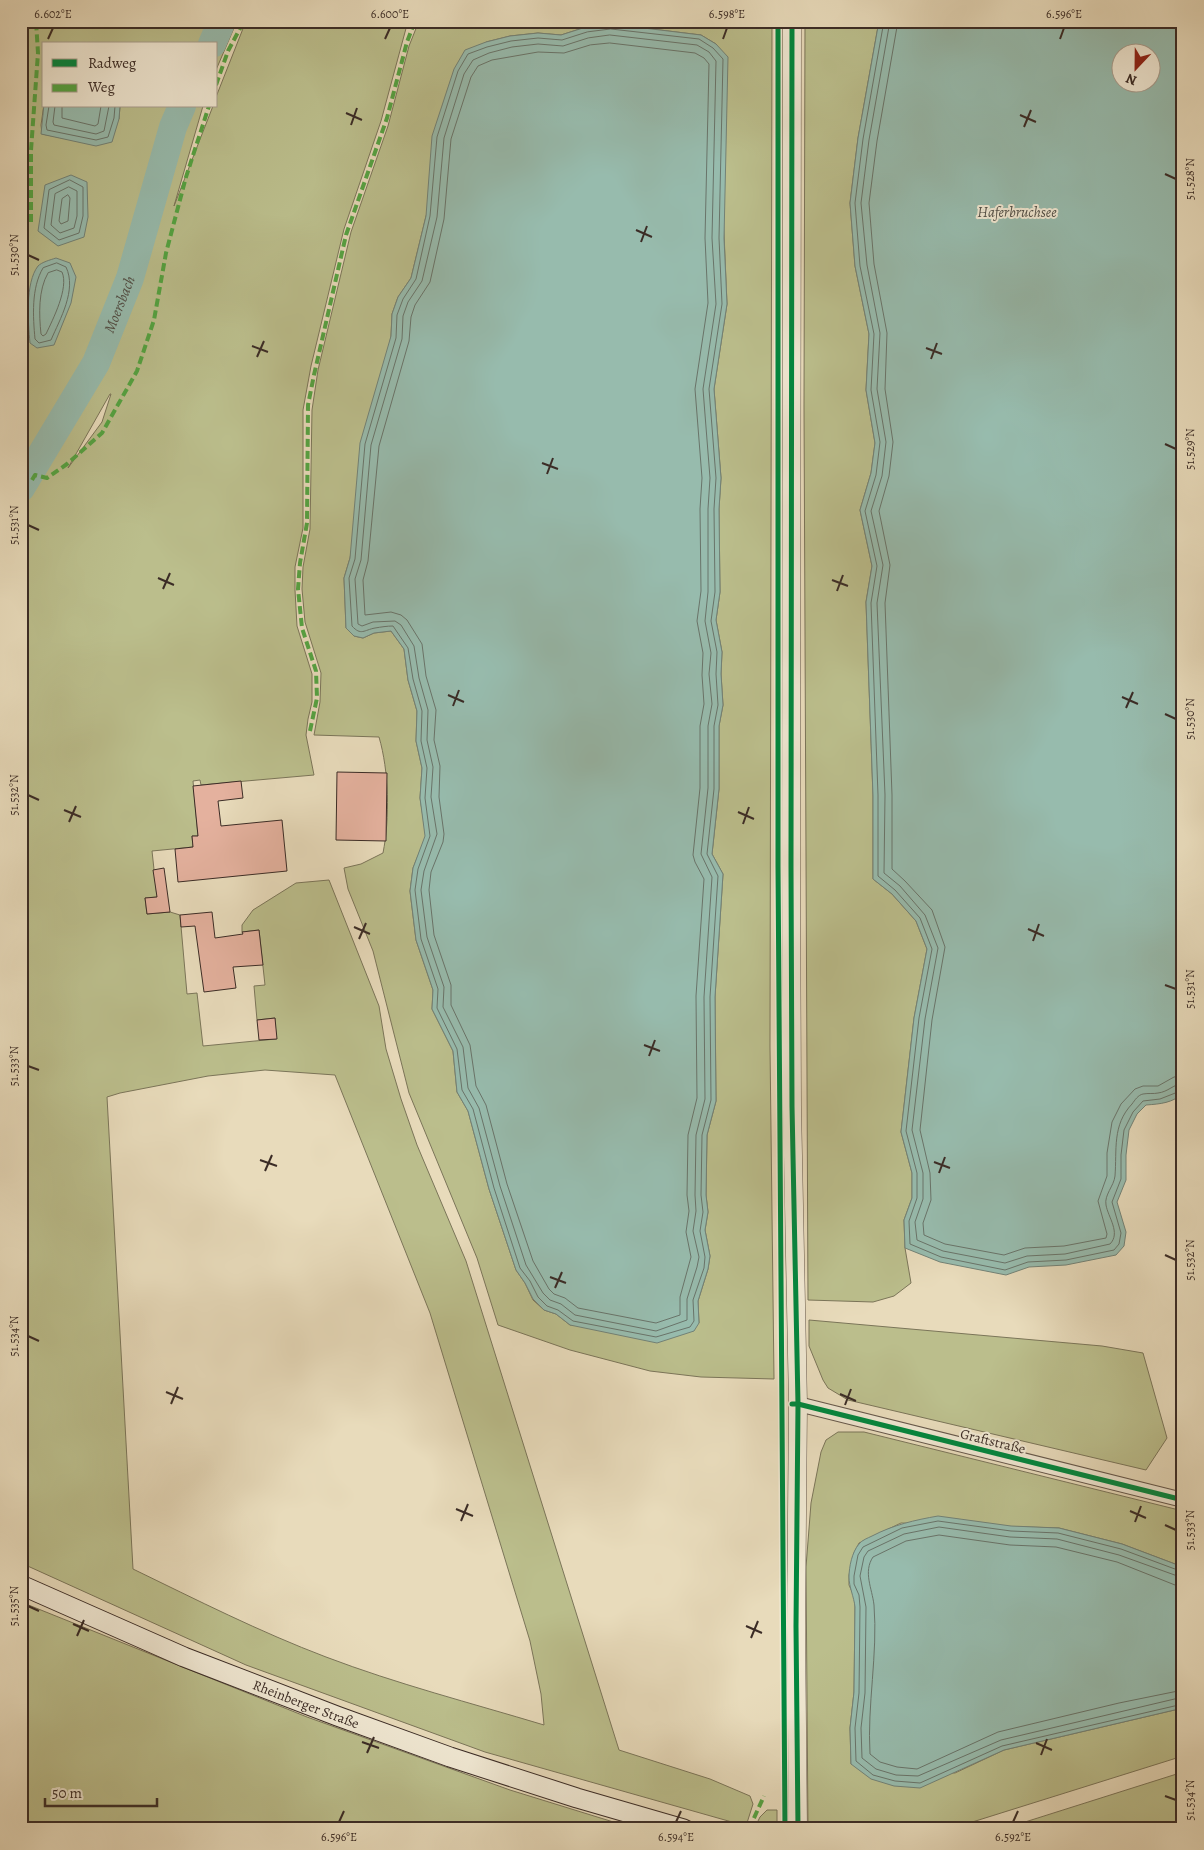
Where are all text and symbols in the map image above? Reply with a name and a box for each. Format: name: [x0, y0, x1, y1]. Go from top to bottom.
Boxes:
text: 6.602°E: [34, 6, 72, 22]
text: 6.600°E: [371, 6, 409, 22]
text: 6.598°E: [709, 6, 745, 22]
text: 6.596°E: [1046, 6, 1082, 22]
legend: [42, 42, 218, 108]
north arrow: [1112, 42, 1162, 92]
text: Radweg: [88, 53, 137, 73]
text: N: [1123, 69, 1140, 90]
text: Weg: [87, 77, 115, 97]
text: 51.528°N: [1182, 158, 1198, 200]
water label: Haferbruchsee: [977, 202, 1057, 222]
text: 51.530°N: [6, 234, 22, 276]
water label: Moersbach: [99, 273, 140, 336]
text: 51.529°N: [1182, 428, 1198, 470]
text: 51.531°N: [6, 505, 22, 545]
text: 51.530°N: [1182, 698, 1198, 740]
text: 51.532°N: [6, 774, 22, 816]
text: 51.531°N: [1182, 969, 1198, 1009]
text: 51.533°N: [6, 1045, 22, 1086]
text: 51.532°N: [1182, 1239, 1198, 1281]
text: 51.534°N: [6, 1315, 22, 1356]
street label: Graftstraße: [958, 1424, 1027, 1459]
text: 51.533°N: [1182, 1509, 1198, 1550]
text: 51.535°N: [6, 1585, 22, 1626]
street label: Rheinberger Straße: [250, 1675, 362, 1733]
scale bar: [45, 1775, 158, 1807]
text: 51.534°N: [1182, 1779, 1198, 1820]
text: 50 m: [52, 1783, 82, 1803]
text: 6.596°E: [321, 1829, 357, 1845]
text: 6.594°E: [658, 1829, 694, 1845]
text: 6.592°E: [995, 1829, 1031, 1845]

